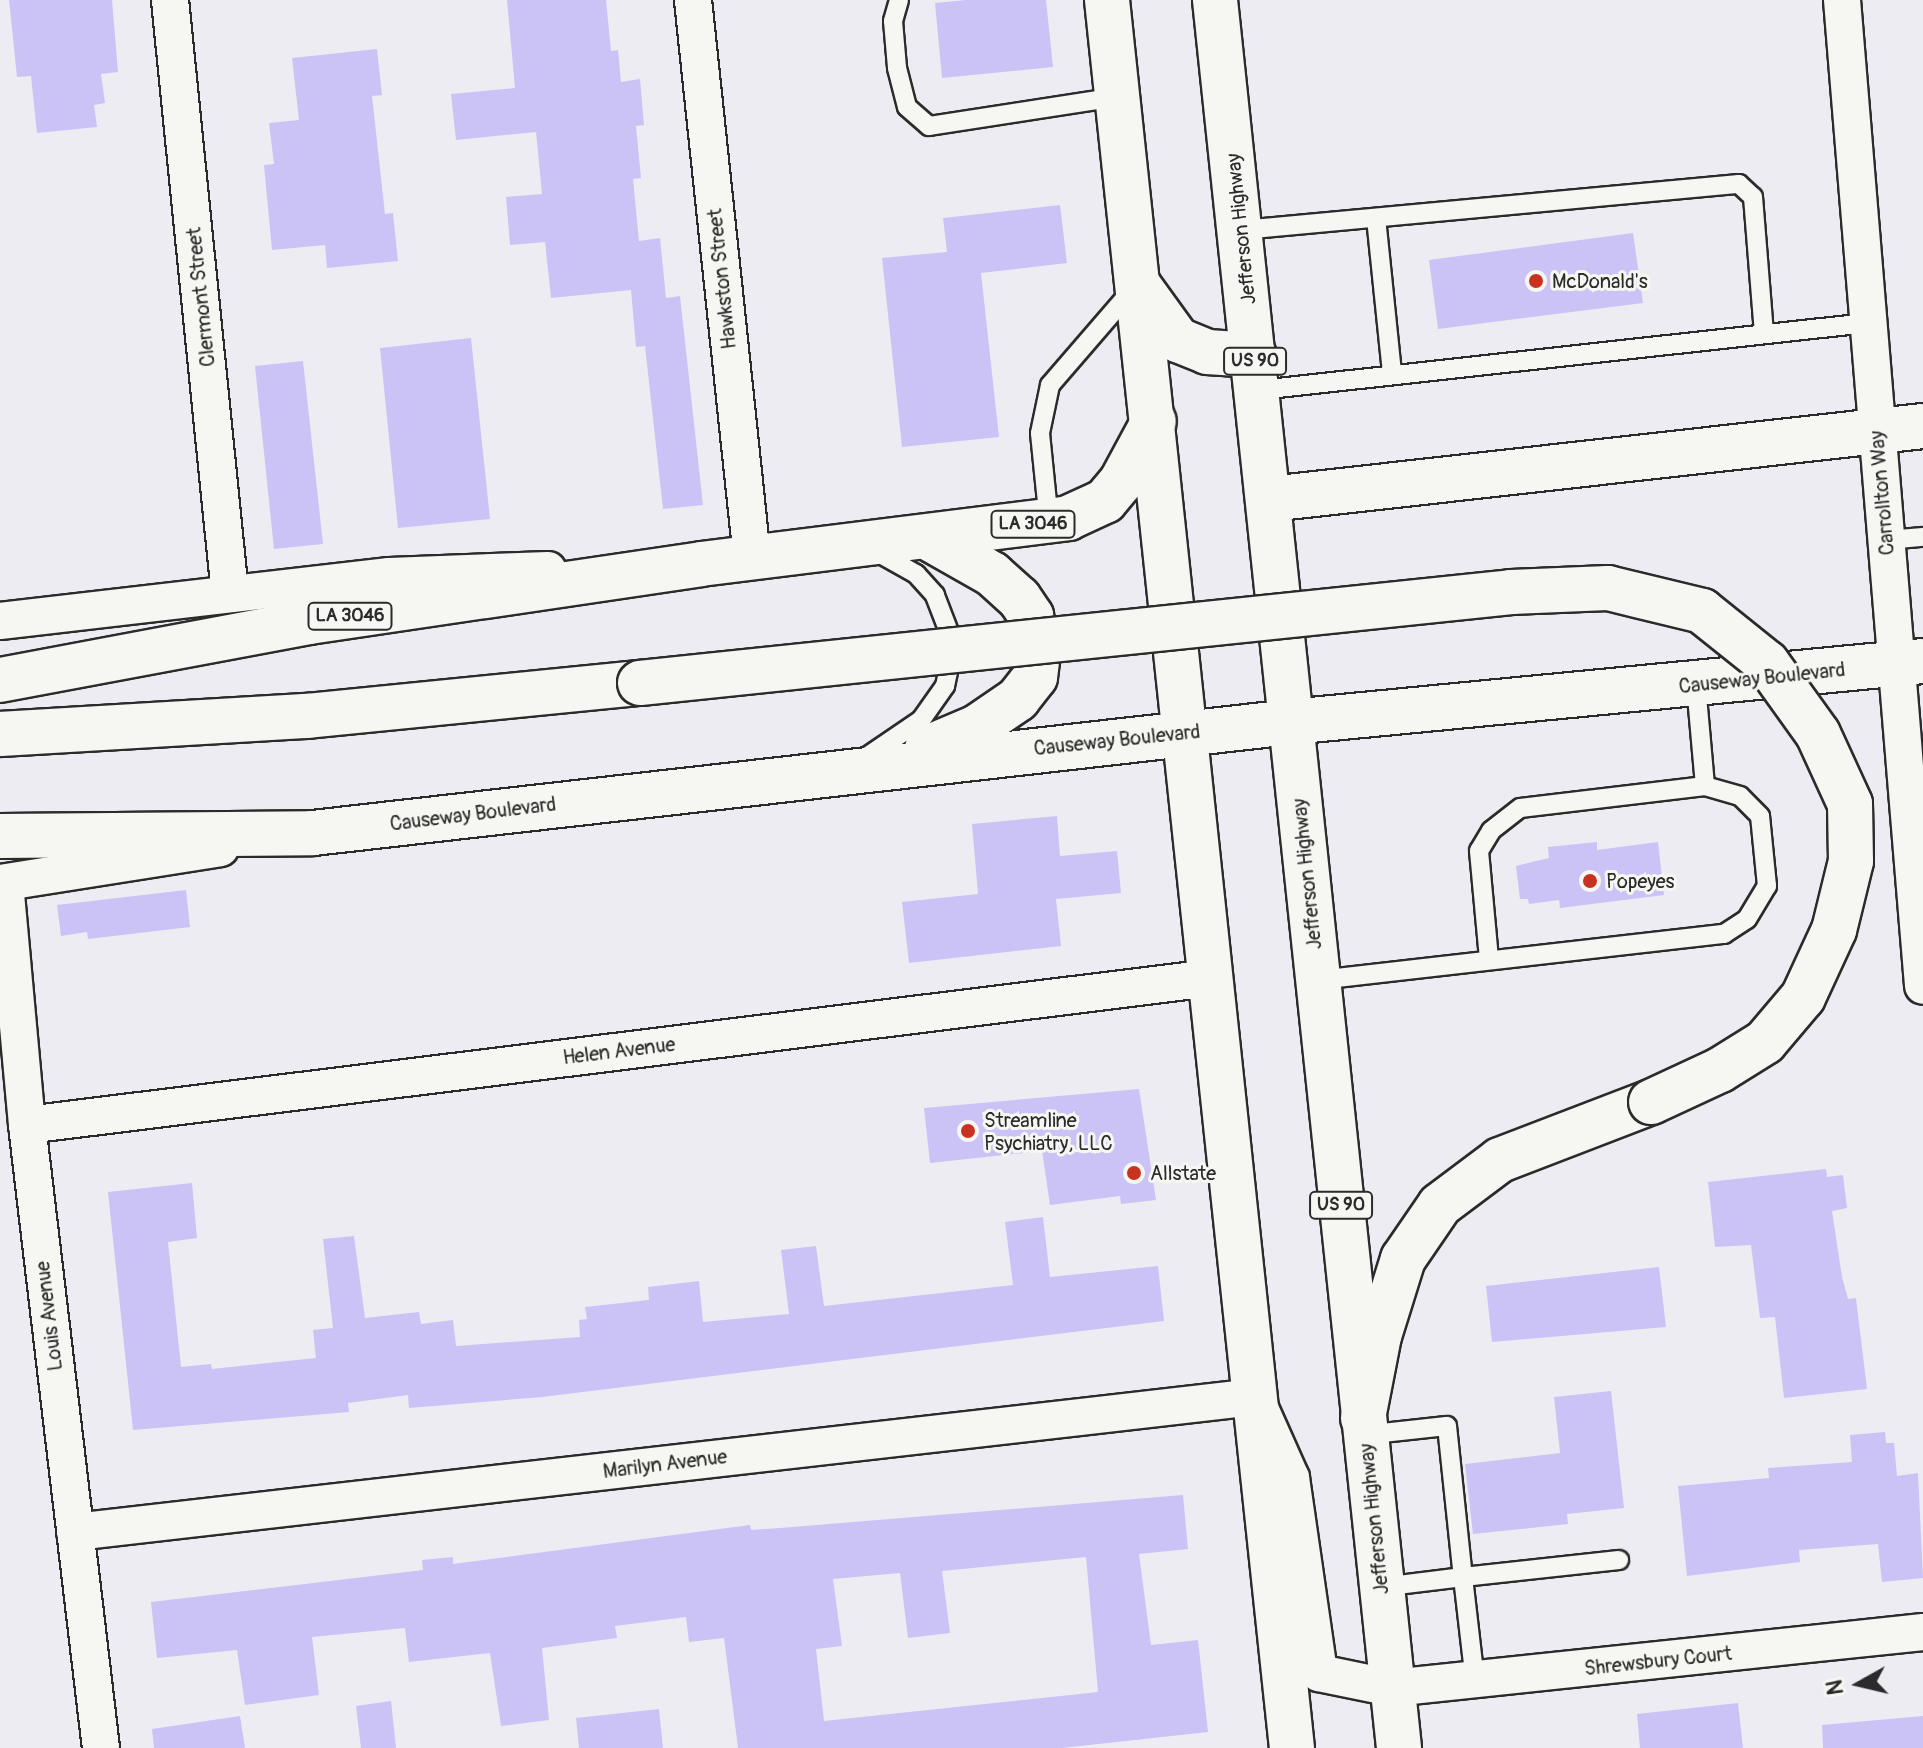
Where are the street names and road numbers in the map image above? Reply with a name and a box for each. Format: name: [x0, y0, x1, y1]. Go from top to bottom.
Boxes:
street label: Jefferson Highway: [1221, 152, 1261, 306]
street label: Hawkston Street: [703, 208, 741, 350]
street label: Clermont Street: [182, 226, 220, 368]
road number: US 90: [1223, 347, 1287, 375]
street label: Carrollton Way: [1865, 430, 1899, 556]
road number: LA 3046: [989, 510, 1077, 538]
road number: LA 3046: [306, 602, 394, 630]
street label: Causeway Boulevard: [1678, 657, 1846, 699]
street label: Causeway Boulevard: [1033, 719, 1201, 761]
street label: Causeway Boulevard: [388, 792, 558, 836]
street label: Jefferson Highway: [1287, 797, 1327, 951]
street label: Helen Avenue: [561, 1032, 677, 1070]
road number: US 90: [1309, 1191, 1373, 1219]
street label: Louis Avenue: [30, 1260, 68, 1372]
street label: Jefferson Highway: [1354, 1442, 1394, 1596]
street label: Marilyn Avenue: [602, 1444, 728, 1484]
street label: Shrewsbury Court: [1583, 1641, 1733, 1681]

